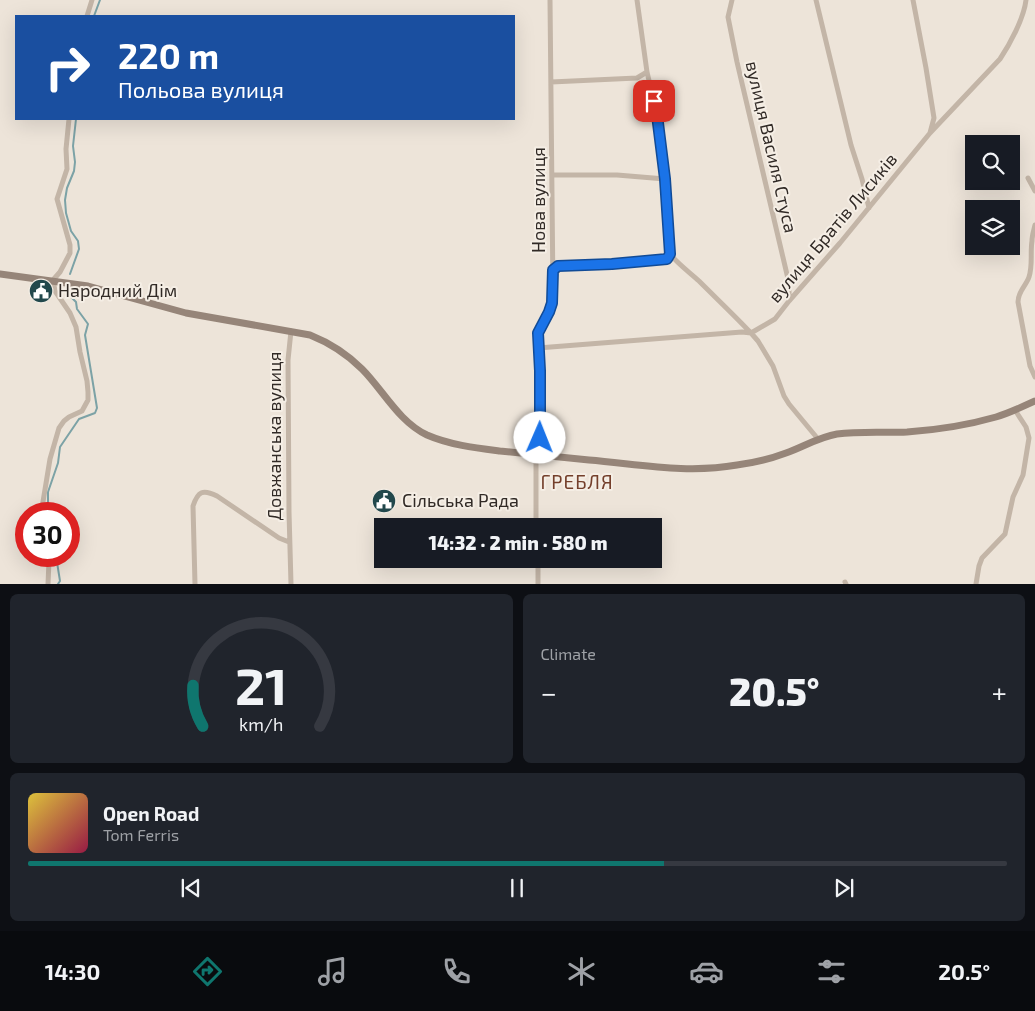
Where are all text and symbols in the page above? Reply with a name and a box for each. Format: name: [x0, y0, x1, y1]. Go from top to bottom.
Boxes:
text: 220 m: [118, 34, 219, 76]
icon: right: [35, 35, 100, 100]
street label: вулиця Василя Стуса: [741, 59, 802, 235]
text: Польова вулиця: [118, 76, 284, 102]
pin: [633, 80, 675, 122]
icon: arrive: [640, 87, 668, 115]
map controls: [965, 135, 1020, 255]
button: search: [965, 135, 1020, 190]
street label: Нова вулиця: [527, 147, 549, 253]
street label: вулиця Братів Лисиків: [763, 148, 901, 307]
button: layers: [965, 200, 1020, 255]
public building icon: Народний Дім: [28, 278, 54, 304]
place label: Народний Дім: [58, 279, 177, 301]
street label: Довжанська вулиця: [263, 351, 285, 521]
position arrow: [513, 411, 565, 463]
district label: ГРЕБЛЯ: [540, 470, 614, 493]
public building icon: Сільська Рада: [371, 488, 397, 514]
place label: Сільська Рада: [402, 489, 519, 511]
speed limit sign: 30: [15, 502, 80, 567]
text: 14:32 · 2 min · 580 m: [428, 531, 608, 554]
text: Climate: [541, 644, 596, 663]
text: 21: [235, 653, 288, 715]
text: 20.5°: [729, 668, 820, 714]
text: −: [541, 675, 557, 709]
text: +: [992, 675, 1007, 709]
text: km/h: [239, 713, 283, 735]
text: Open Road: [103, 802, 199, 825]
text: Tom Ferris: [103, 825, 179, 844]
icon: previous: [177, 874, 205, 902]
icon: pause: [503, 874, 531, 902]
icon: next: [830, 874, 858, 902]
icon: directions: [190, 954, 225, 989]
icon: music: [315, 954, 350, 989]
icon: phone: [439, 954, 474, 989]
icon: climate: [564, 954, 599, 989]
icon: car: [689, 954, 724, 989]
icon: filters: [814, 954, 849, 989]
text: 14:30: [45, 958, 100, 984]
text: 20.5°: [938, 958, 990, 984]

